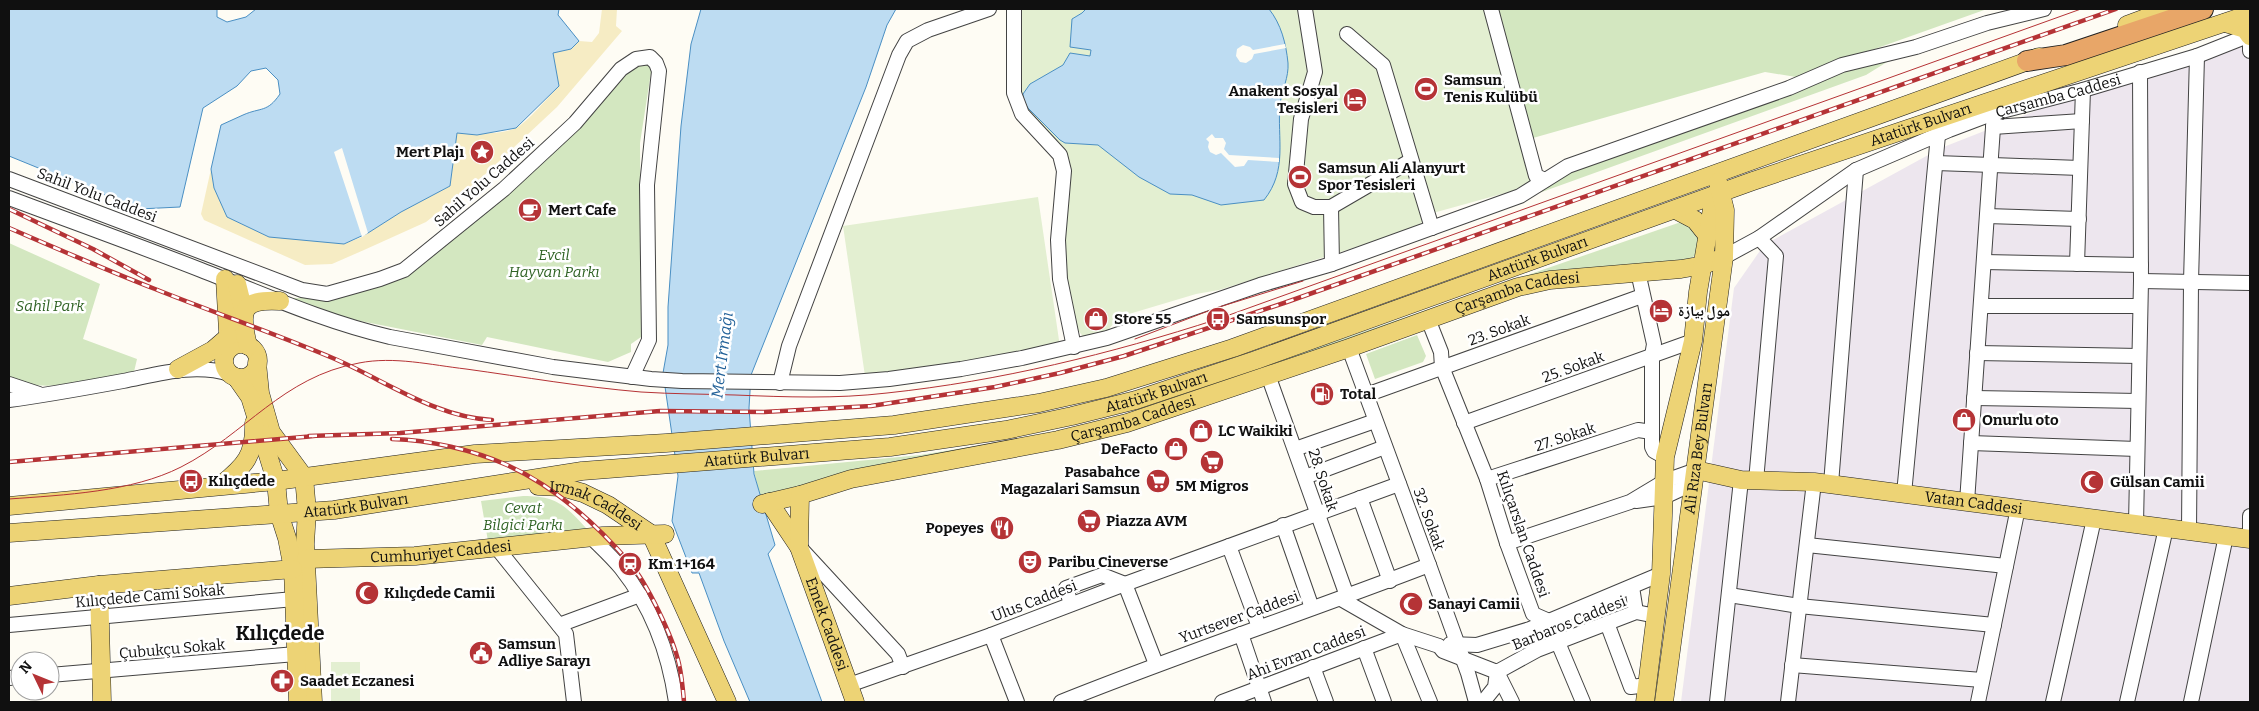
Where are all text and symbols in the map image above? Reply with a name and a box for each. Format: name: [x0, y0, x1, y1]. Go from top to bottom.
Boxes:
street label: Çarşamba Caddesi: [1994, 70, 2123, 121]
place label: Samsun Tenis Kulübü: [1444, 71, 1538, 106]
sports icon: Samsun Tenis Kulübü: [1413, 76, 1439, 102]
place label: Anakent Sosyal Tesisleri: [1229, 82, 1338, 117]
hotel icon: Anakent Sosyal Tesisleri: [1342, 87, 1368, 113]
street label: Atatürk Bulvarı: [1868, 99, 1974, 150]
street label: Sahil Yolu Caddesi: [430, 133, 538, 230]
place icon: Mert Plajı: [469, 139, 495, 165]
place label: Mert Plajı: [396, 143, 464, 161]
place label: Samsun Ali Alanyurt Spor Tesisleri: [1318, 159, 1465, 194]
street label: Sahil Yolu Caddesi: [35, 164, 160, 226]
sports icon: Samsun Ali Alanyurt Spor Tesisleri: [1287, 164, 1313, 190]
cafe icon: Mert Cafe: [517, 197, 543, 223]
place label: Mert Cafe: [548, 201, 616, 219]
street label: Atatürk Bulvarı: [1484, 232, 1591, 285]
park label: Evcil Hayvan Parkı: [509, 246, 599, 281]
street label: Çarşamba Caddesi: [1452, 269, 1581, 318]
park label: Sahil Park: [16, 297, 85, 315]
hotel icon: مول بيازة: [1648, 298, 1674, 324]
place label: مول بيازة: [1678, 302, 1730, 320]
shop icon: Store 55: [1083, 306, 1109, 332]
bus stop icon: Samsunspor: [1205, 306, 1231, 332]
place label: Store 55: [1114, 310, 1171, 328]
place label: Samsunspor: [1236, 310, 1326, 328]
street label: 23. Sokak: [1466, 310, 1533, 349]
water label: Mert Irmağı: [707, 311, 737, 399]
street label: 25. Sokak: [1540, 347, 1607, 386]
street label: Atatürk Bulvarı: [1103, 368, 1210, 416]
fuel station icon: Total: [1309, 381, 1335, 407]
street label: Ali Rıza Bey Bulvarı: [1680, 381, 1716, 515]
place label: Total: [1340, 385, 1376, 403]
street label: Çarşamba Caddesi: [1069, 391, 1198, 446]
shop icon: Onurlu oto: [1951, 407, 1977, 433]
place label: Onurlu oto: [1982, 411, 2059, 429]
shop icon: LC Waikiki: [1188, 418, 1214, 444]
street label: 27. Sokak: [1532, 419, 1598, 455]
place label: LC Waikiki: [1218, 422, 1293, 440]
shop icon: DeFacto: [1163, 436, 1189, 462]
place label: DeFacto: [1101, 440, 1158, 458]
street label: Atatürk Bulvarı: [703, 444, 811, 470]
street label: 28. Sokak: [1304, 446, 1342, 514]
supermarket icon: 5M Migros: [1199, 449, 1225, 475]
place label: Pasabahce Magazalari Samsun: [1000, 463, 1140, 498]
bus stop icon: Kılıçdede: [178, 468, 204, 494]
supermarket icon: Pasabahce Magazalari Samsun: [1145, 468, 1171, 494]
street label: Kılıçarslan Caddesi: [1493, 468, 1553, 600]
mosque icon: Gülsan Camii: [2079, 469, 2105, 495]
place label: Kılıçdede: [208, 472, 275, 490]
place label: Gülsan Camii: [2110, 473, 2205, 491]
street label: Irmak Caddesi: [549, 477, 646, 535]
place label: 5M Migros: [1175, 477, 1249, 495]
street label: 32. Sokak: [1409, 485, 1449, 553]
street label: Vatan Caddesi: [1923, 488, 2024, 518]
street label: Atatürk Bulvarı: [303, 489, 410, 521]
park label: Cevat Bilgici Parkı: [483, 499, 563, 534]
supermarket icon: Piazza AVM: [1076, 508, 1102, 534]
place label: Piazza AVM: [1106, 512, 1187, 530]
restaurant icon: Popeyes: [989, 515, 1015, 541]
place label: Popeyes: [926, 519, 984, 537]
street label: Cumhuriyet Caddesi: [370, 537, 513, 566]
theatre icon: Paribu Cineverse: [1017, 549, 1043, 575]
station icon: Km 1+164: [617, 551, 643, 577]
place label: Paribu Cineverse: [1048, 553, 1168, 571]
place label: Km 1+164: [648, 555, 715, 573]
street label: Emek Caddesi: [802, 575, 852, 674]
street label: Ulus Caddesi: [989, 576, 1080, 626]
street label: Kılıçdede Cami Sokak: [75, 580, 226, 611]
mosque icon: Kılıçdede Camii: [354, 580, 380, 606]
place label: Kılıçdede Camii: [384, 584, 495, 602]
street label: Yurtsever Caddesi: [1177, 587, 1302, 647]
mosque icon: Sanayi Camii: [1398, 591, 1424, 617]
street label: Barbaros Caddesi: [1510, 592, 1629, 654]
place label: Sanayi Camii: [1428, 595, 1520, 613]
district label: Kılıçdede: [235, 621, 325, 645]
street label: Ahi Evran Caddesi: [1244, 622, 1369, 684]
street label: Çubukçu Sokak: [118, 635, 226, 663]
place label: Samsun Adliye Sarayı: [498, 635, 591, 670]
public building icon: Samsun Adliye Sarayı: [468, 640, 494, 666]
north arrow: [10, 651, 60, 701]
text: N: [16, 658, 36, 677]
pharmacy icon: Saadet Eczanesi: [269, 668, 295, 694]
place label: Saadet Eczanesi: [300, 672, 414, 690]

